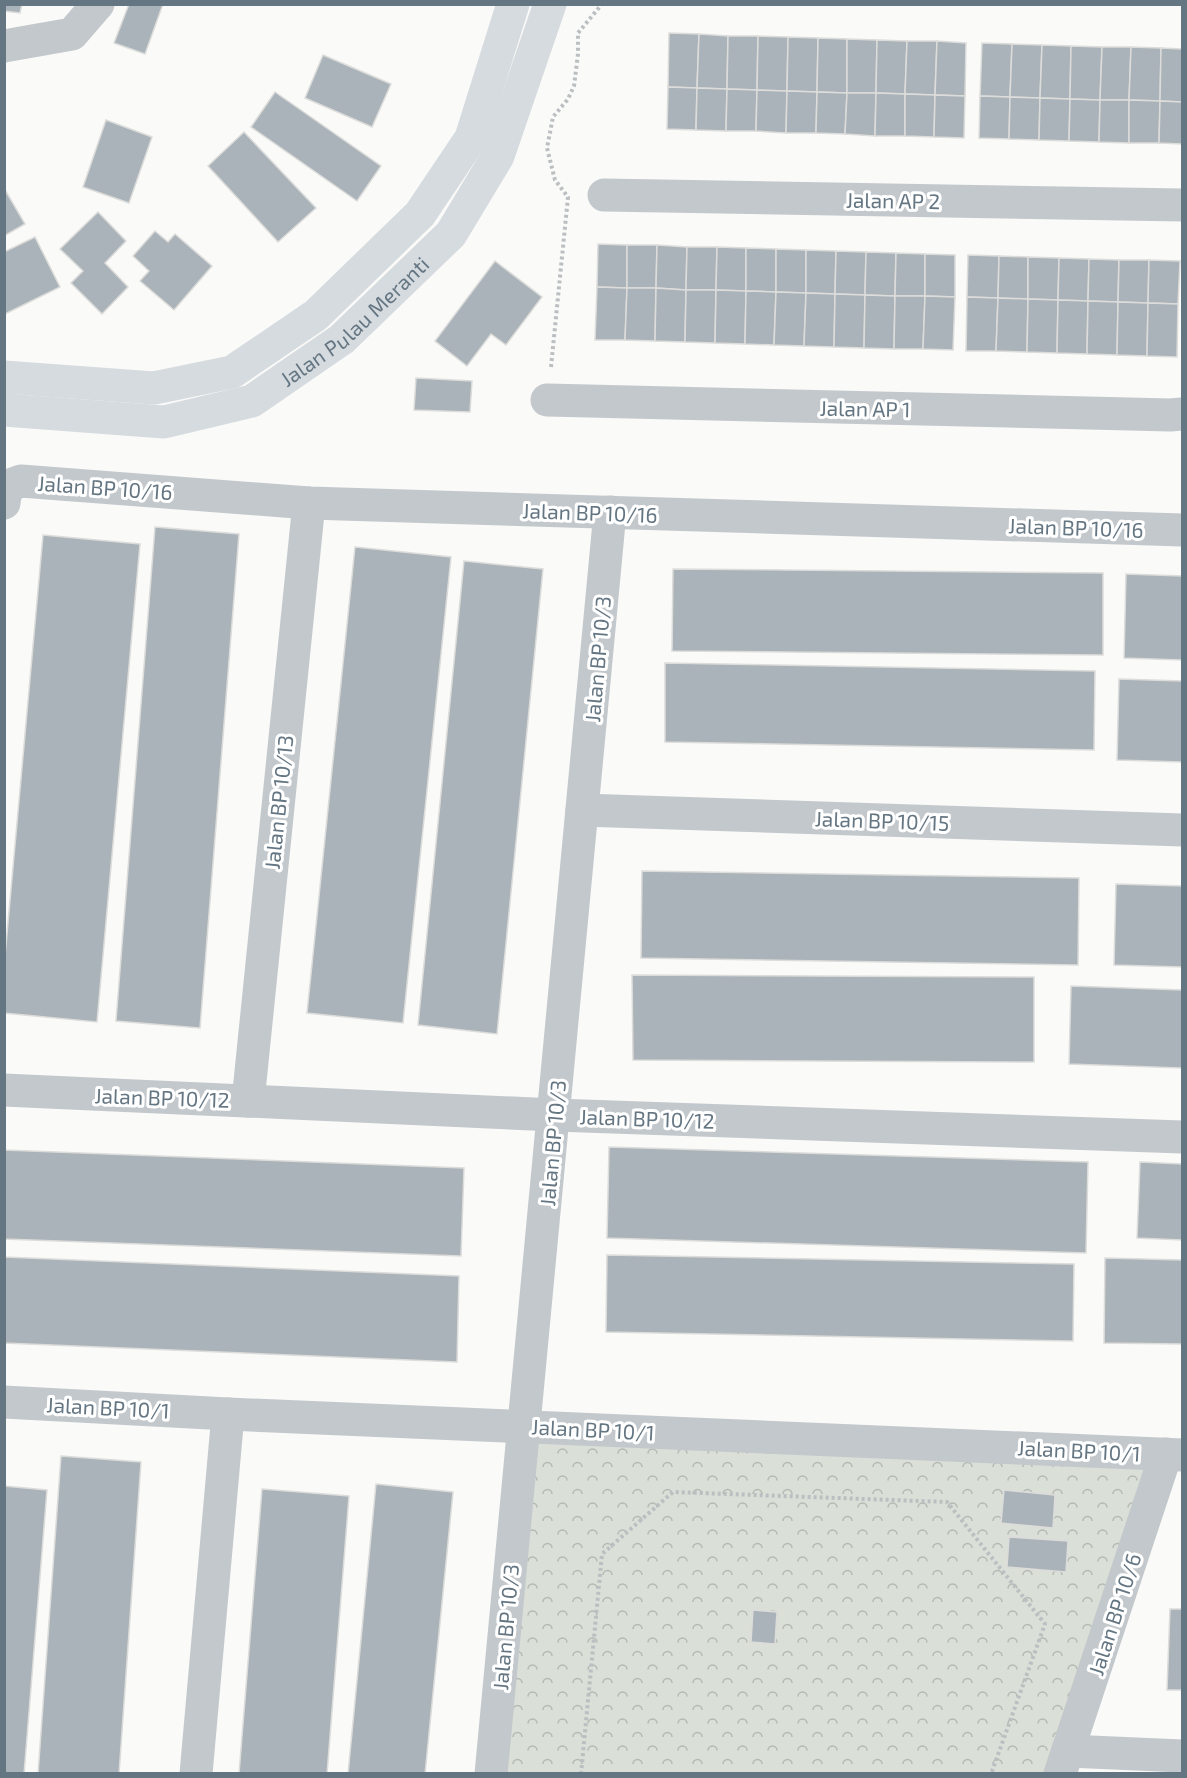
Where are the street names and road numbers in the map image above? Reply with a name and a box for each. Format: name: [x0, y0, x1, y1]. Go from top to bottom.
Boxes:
street label: Jalan AP 2: [846, 187, 940, 213]
street label: Jalan Pulau Meranti: [275, 251, 433, 391]
street label: Jalan AP 1: [819, 395, 911, 421]
street label: Jalan BP 10/16: [37, 470, 173, 504]
street label: Jalan BP 10/16: [522, 497, 658, 527]
street label: Jalan BP 10/16: [1008, 512, 1144, 542]
street label: Jalan BP 10/3: [579, 595, 615, 723]
street label: Jalan BP 10/13: [259, 734, 297, 870]
street label: Jalan BP 10/15: [814, 805, 950, 835]
street label: Jalan BP 10/3: [534, 1079, 570, 1207]
street label: Jalan BP 10/12: [94, 1082, 230, 1112]
street label: Jalan BP 10/12: [579, 1103, 715, 1133]
street label: Jalan BP 10/1: [46, 1391, 170, 1423]
street label: Jalan BP 10/1: [531, 1413, 655, 1445]
street label: Jalan BP 10/1: [1017, 1434, 1141, 1466]
street label: Jalan BP 10/6: [1082, 1550, 1146, 1678]
street label: Jalan BP 10/3: [487, 1563, 523, 1691]

